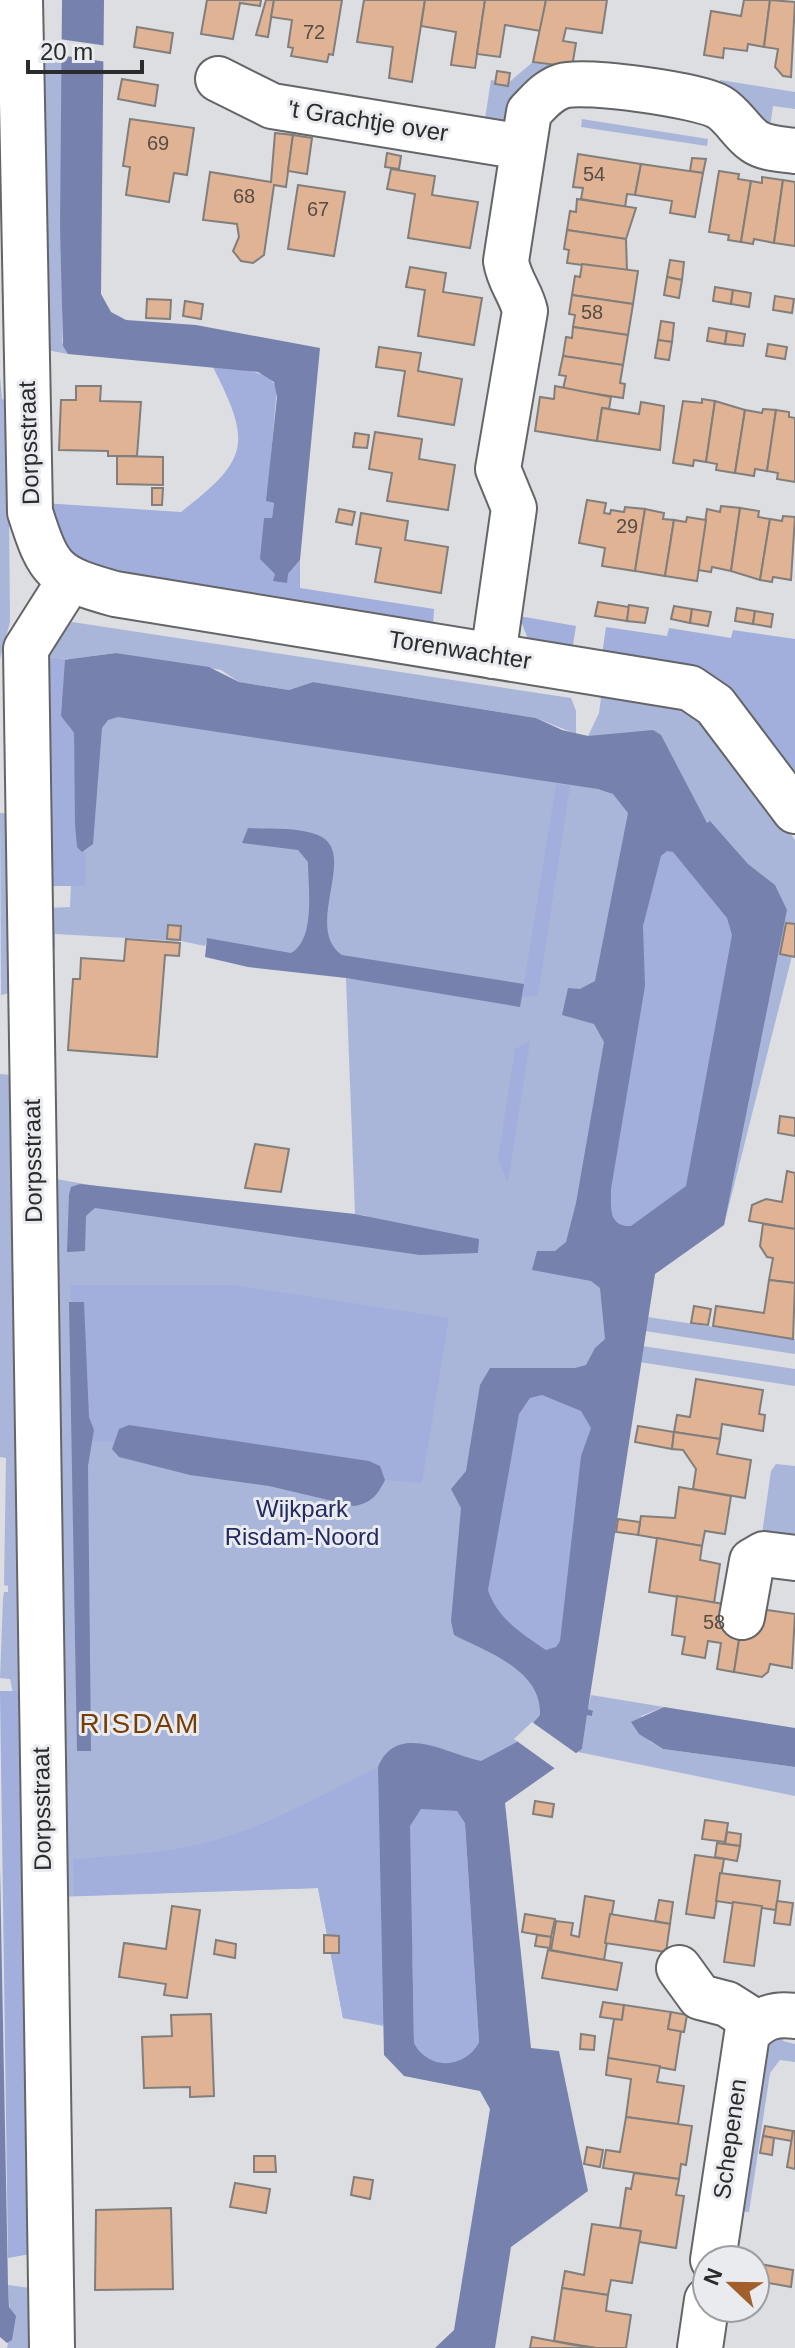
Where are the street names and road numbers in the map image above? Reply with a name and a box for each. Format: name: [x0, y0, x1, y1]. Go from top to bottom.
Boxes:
street label: 't Grachtje over: [286, 95, 450, 147]
street label: Dorpsstraat: [13, 380, 44, 505]
street label: Torenwachter: [387, 625, 533, 674]
street label: Dorpsstraat: [18, 1098, 47, 1223]
street label: Dorpsstraat: [27, 1746, 56, 1871]
street label: Schepenen: [708, 2077, 751, 2201]

